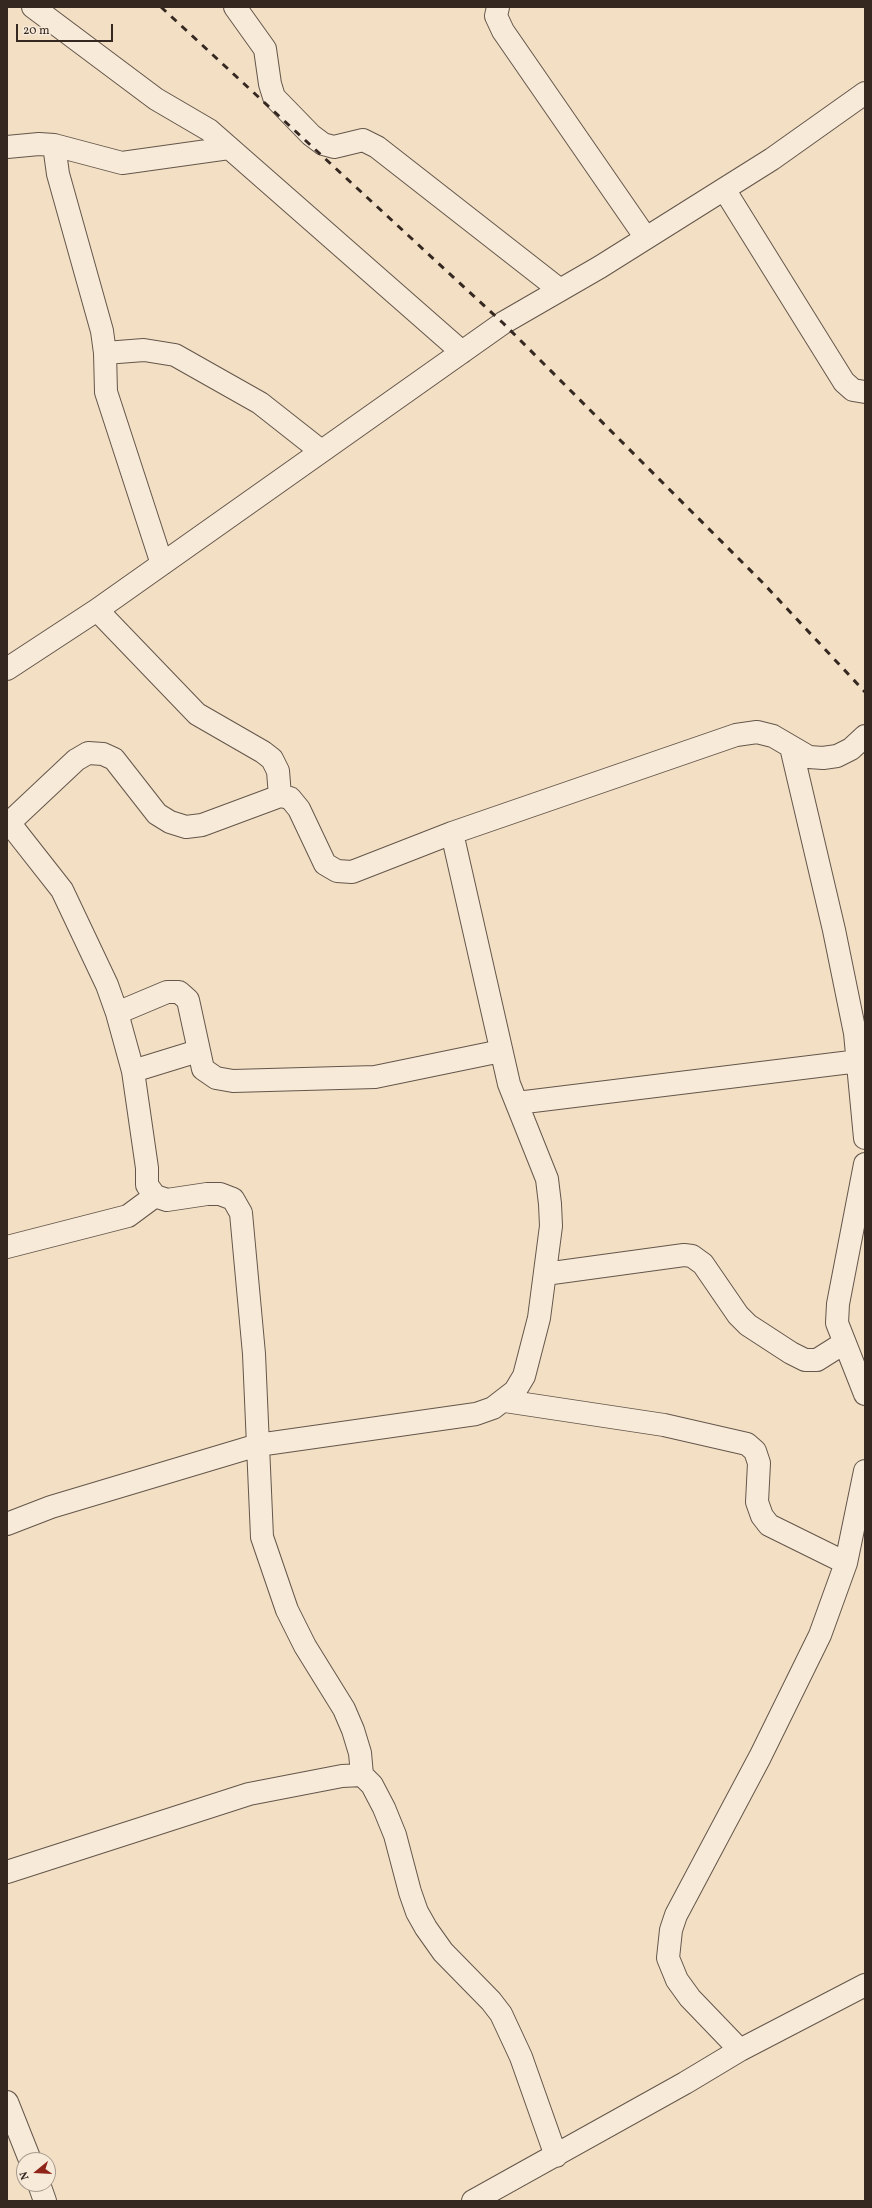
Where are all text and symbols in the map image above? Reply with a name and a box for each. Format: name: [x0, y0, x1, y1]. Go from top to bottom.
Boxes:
scale bar: [18, 16, 115, 42]
text: 20 m: [23, 23, 50, 39]
north arrow: [16, 2152, 56, 2192]
text: N: [17, 2169, 33, 2182]

